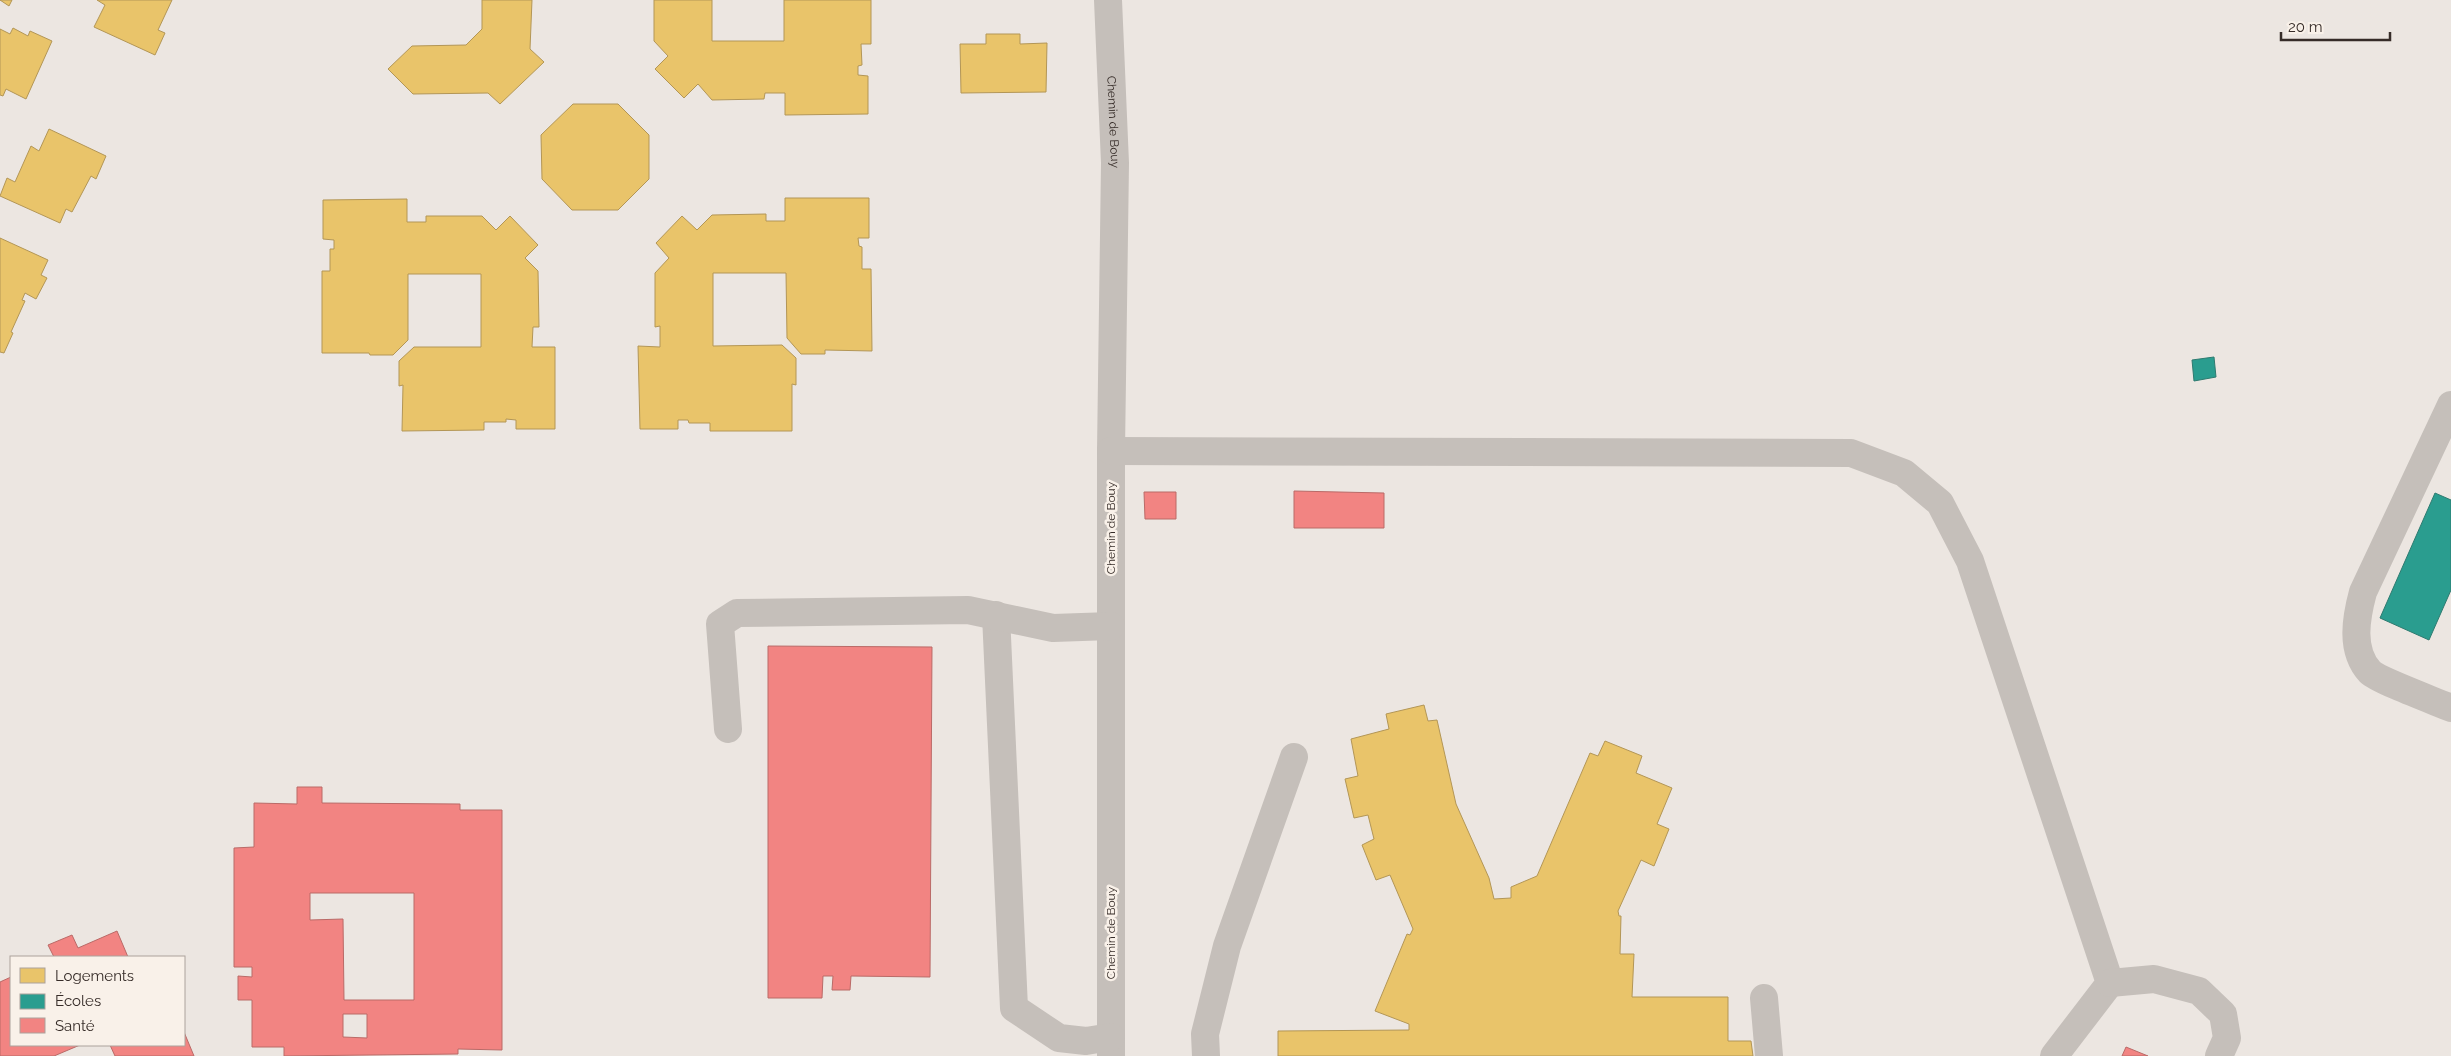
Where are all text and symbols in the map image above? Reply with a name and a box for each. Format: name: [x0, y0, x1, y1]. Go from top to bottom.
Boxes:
scale bar: [2281, 10, 2390, 42]
text: 20 m: [2288, 18, 2323, 36]
street label: Chemin de Bouy: [1104, 75, 1122, 169]
street label: Chemin de Bouy: [1104, 481, 1118, 574]
street label: Chemin de Bouy: [1104, 886, 1118, 979]
legend: [10, 956, 185, 1046]
text: Logements: [55, 967, 134, 985]
text: Écoles: [55, 992, 101, 1010]
text: Santé: [55, 1017, 95, 1035]

